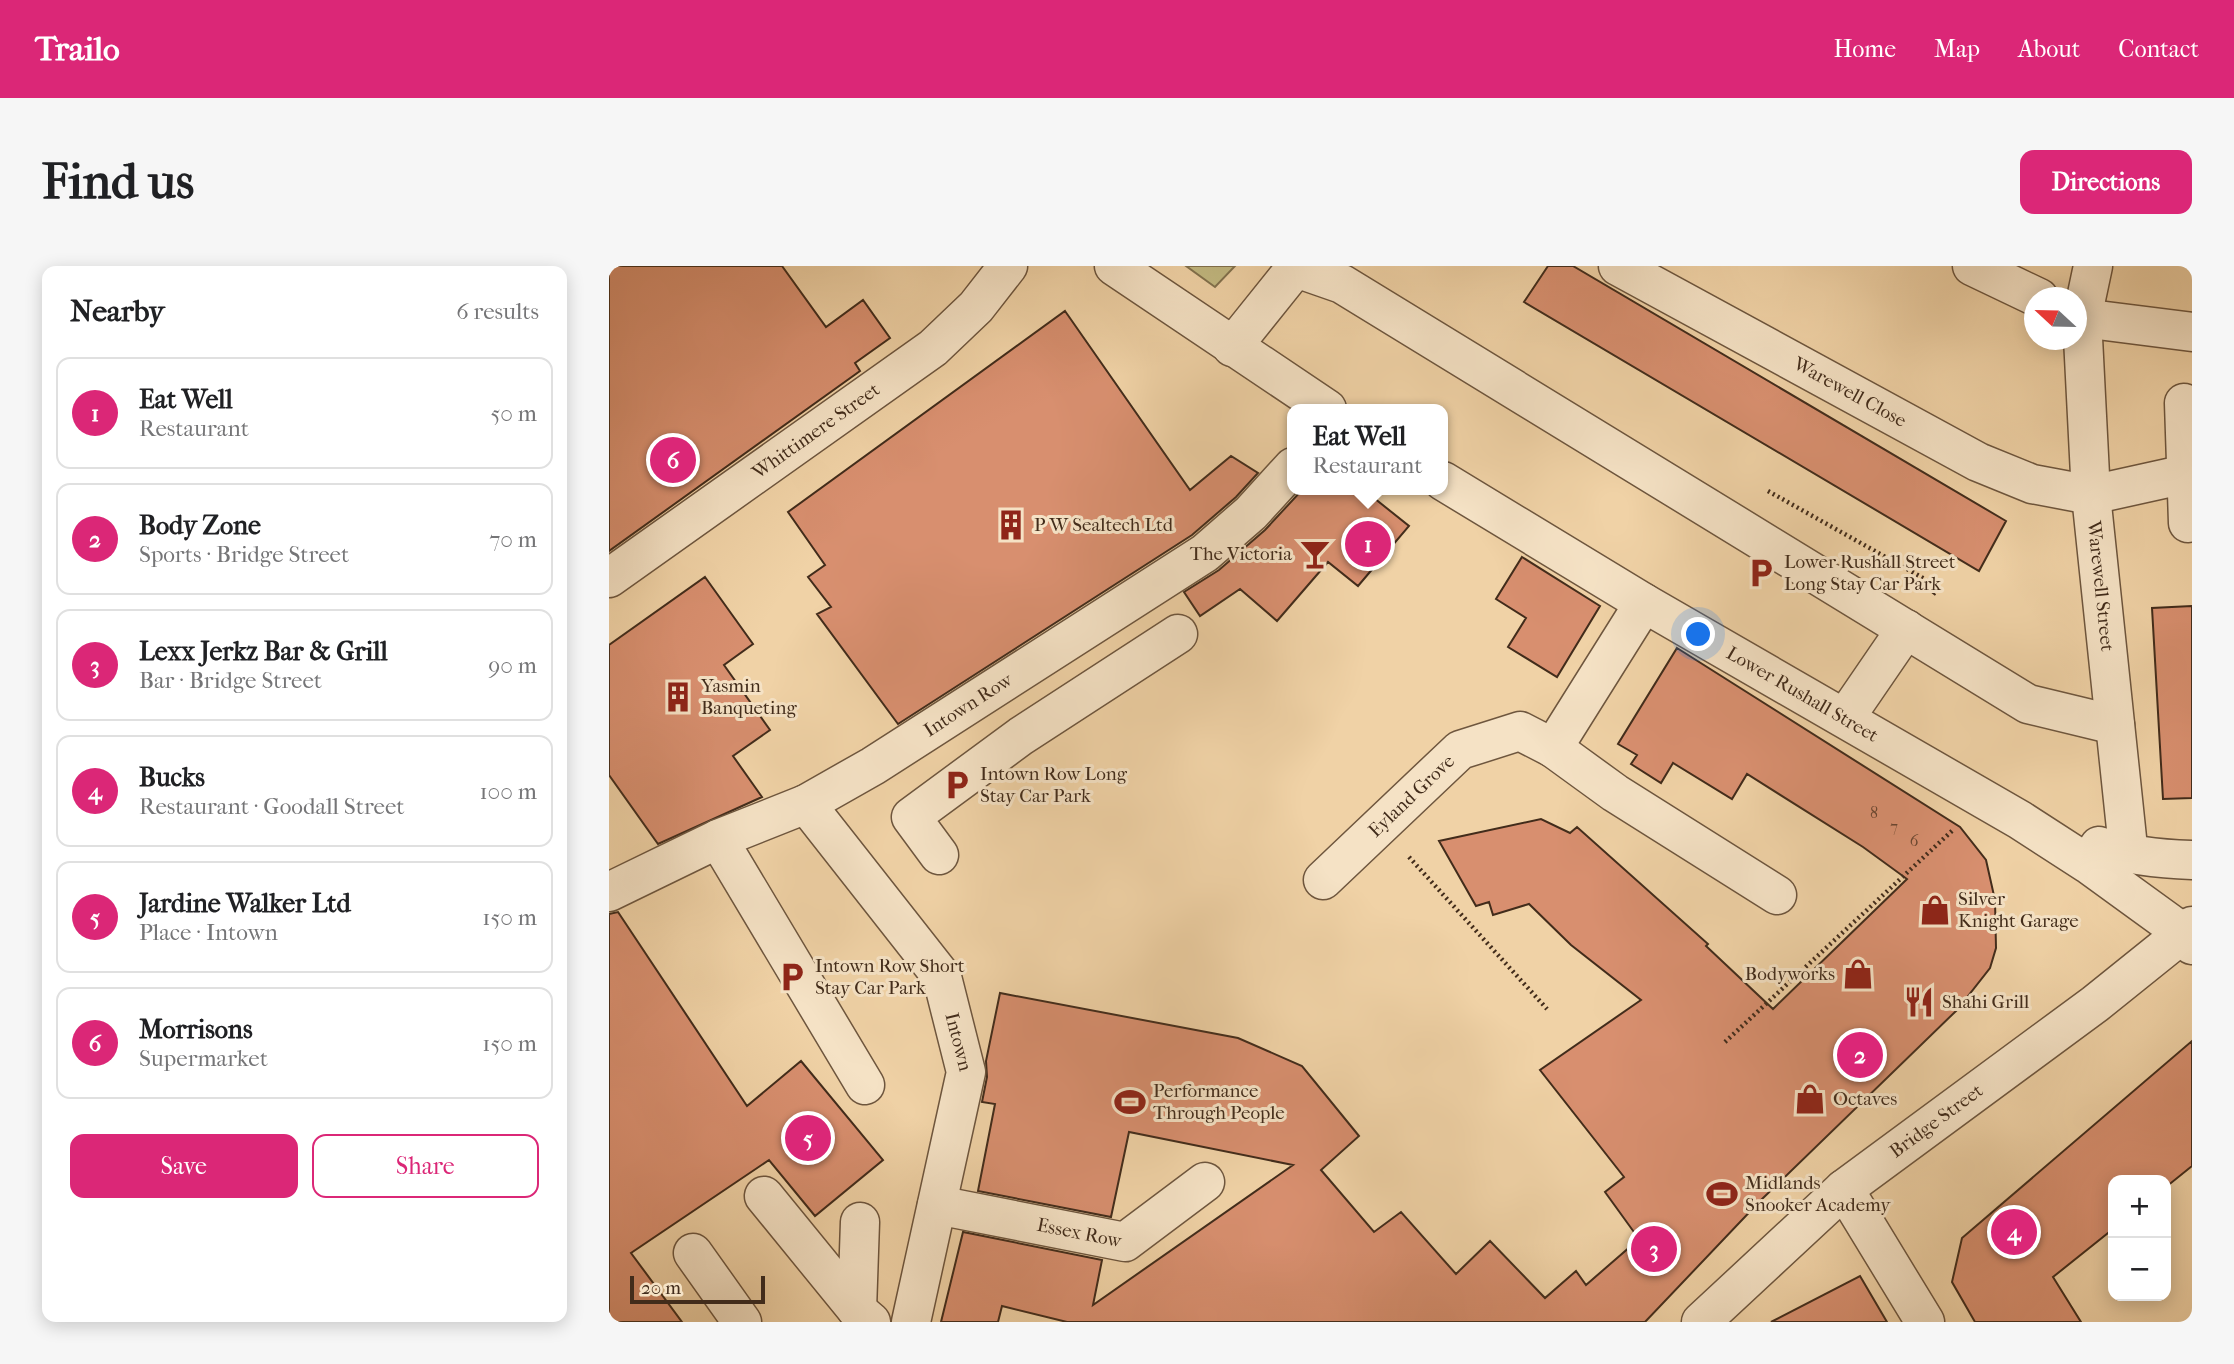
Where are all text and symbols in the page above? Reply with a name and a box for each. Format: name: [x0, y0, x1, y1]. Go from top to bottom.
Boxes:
text: Trailo: [35, 30, 120, 69]
text: Home: [1834, 35, 1896, 63]
text: Map: [1934, 35, 1980, 63]
text: About: [2018, 35, 2080, 63]
text: Contact: [2118, 35, 2199, 63]
button: Directions: [2020, 150, 2192, 214]
text: Find us: [42, 153, 194, 211]
north arrow: [2024, 287, 2087, 350]
text: Nearby: [70, 294, 165, 329]
text: 6 results: [456, 298, 539, 325]
street label: Warewell Close: [1789, 352, 1910, 432]
street label: Whittimere Street: [747, 378, 884, 484]
text: Eat Well: [139, 384, 233, 415]
text: 1: [91, 400, 99, 427]
text: 50 m: [490, 400, 537, 427]
popup: [1287, 404, 1448, 495]
text: Restaurant: [139, 415, 249, 442]
text: Eat Well: [1313, 421, 1406, 452]
pin: 6: [650, 434, 696, 486]
text: Restaurant: [1313, 452, 1422, 479]
building icon: P W Sealtech Ltd: [994, 508, 1028, 542]
text: Body Zone: [139, 510, 261, 541]
place label: P W Sealtech Ltd: [1034, 514, 1174, 536]
pin: 1: [1345, 518, 1391, 570]
street label: Warewell Street: [2083, 519, 2118, 653]
text: 2: [89, 526, 101, 553]
text: 70 m: [489, 526, 537, 553]
bar icon: The Victoria: [1298, 537, 1332, 571]
text: Sports · Bridge Street: [139, 541, 349, 568]
place label: The Victoria: [1190, 543, 1292, 565]
place label: Lower Rushall Street Long Stay Car Park: [1784, 551, 1956, 595]
parking icon: Lower Rushall Street Long Stay Car Park: [1744, 556, 1778, 590]
your location: [1681, 617, 1715, 651]
text: Lexx Jerkz Bar & Grill: [139, 636, 388, 667]
street label: Lower Rushall Street: [1723, 642, 1882, 747]
text: 3: [90, 652, 100, 679]
text: 90 m: [488, 652, 537, 679]
text: Bar · Bridge Street: [139, 667, 322, 694]
street label: Intown Row: [920, 668, 1017, 741]
place label: Yasmin Banqueting: [700, 675, 797, 719]
building icon: Yasmin Banqueting: [661, 680, 695, 714]
street label: Eyland Grove: [1364, 750, 1459, 842]
text: Bucks: [139, 762, 205, 793]
place label: Intown Row Long Stay Car Park: [980, 763, 1128, 807]
parking icon: Intown Row Long Stay Car Park: [940, 768, 974, 802]
text: 4: [88, 778, 102, 805]
text: 100 m: [479, 778, 537, 805]
text: Restaurant · Goodall Street: [139, 793, 405, 820]
house number: 8: [1870, 803, 1878, 822]
house number: 7: [1890, 817, 1898, 836]
house number: 6: [1910, 831, 1919, 850]
text: Jardine Walker Ltd: [139, 888, 351, 919]
place label: Silver Knight Garage: [1958, 888, 2079, 932]
shop icon: Silver Knight Garage: [1918, 893, 1952, 927]
text: 5: [90, 904, 100, 931]
text: 150 m: [482, 904, 537, 931]
text: Place · Intown: [139, 919, 278, 946]
place label: Intown Row Short Stay Car Park: [815, 955, 965, 999]
shop icon: Bodyworks: [1841, 957, 1875, 991]
parking icon: Intown Row Short Stay Car Park: [775, 960, 809, 994]
place label: Bodyworks: [1745, 963, 1835, 985]
restaurant icon: Shahi Grill: [1902, 985, 1936, 1019]
place label: Shahi Grill: [1942, 991, 2029, 1013]
street label: Intown: [940, 1010, 976, 1073]
text: Morrisons: [139, 1014, 253, 1045]
pin: 2: [1837, 1029, 1883, 1081]
text: 6: [89, 1030, 101, 1057]
text: 150 m: [482, 1030, 537, 1057]
text: Supermarket: [139, 1045, 268, 1072]
street label: Bridge Street: [1885, 1079, 1987, 1162]
place label: Performance Through People: [1153, 1080, 1285, 1124]
shop icon: Octaves: [1793, 1082, 1827, 1116]
sports icon: Performance Through People: [1113, 1085, 1147, 1119]
place label: Octaves: [1833, 1088, 1897, 1110]
pin: 5: [785, 1112, 831, 1164]
button: Save: [70, 1134, 298, 1198]
button: Share: [312, 1134, 539, 1198]
place label: Midlands Snooker Academy: [1745, 1172, 1891, 1216]
map controls: [2108, 1175, 2171, 1301]
button: +: [2108, 1175, 2171, 1238]
sports icon: Midlands Snooker Academy: [1705, 1177, 1739, 1211]
pin: 4: [1991, 1206, 2037, 1258]
street label: Essex Row: [1035, 1214, 1124, 1252]
pin: 3: [1631, 1223, 1677, 1275]
button: −: [2108, 1238, 2171, 1301]
scale bar: [630, 1273, 765, 1305]
text: 20 m: [641, 1277, 681, 1299]

